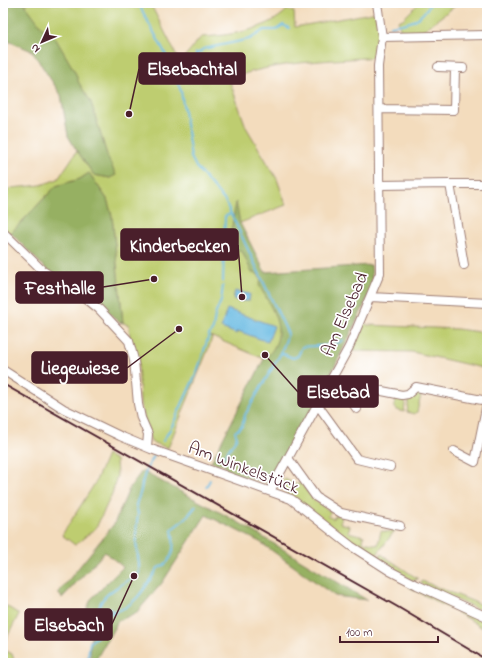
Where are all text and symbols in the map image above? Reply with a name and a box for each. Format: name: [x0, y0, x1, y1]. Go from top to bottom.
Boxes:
north arrow: [22, 22, 62, 62]
text: N: [27, 40, 44, 56]
callout: Elsebachtal: [139, 53, 245, 84]
text: Elsebachtal: [147, 57, 237, 84]
callout: Kinderbecken: [121, 229, 238, 260]
text: Kinderbecken: [130, 234, 230, 261]
street label: Am Elsebad: [316, 268, 376, 361]
callout: Festhalle: [16, 272, 103, 303]
text: Festhalle: [23, 276, 96, 303]
callout: Liegewiese: [32, 352, 127, 383]
text: Liegewiese: [41, 356, 120, 385]
callout: Elsebad: [298, 376, 378, 407]
text: Elsebad: [306, 380, 370, 407]
street label: Am Winkelstück: [184, 436, 303, 502]
callout: Elsebach: [25, 609, 112, 640]
text: Elsebach: [34, 613, 104, 640]
scale bar: [340, 618, 438, 644]
text: 100 m: [346, 624, 373, 642]

